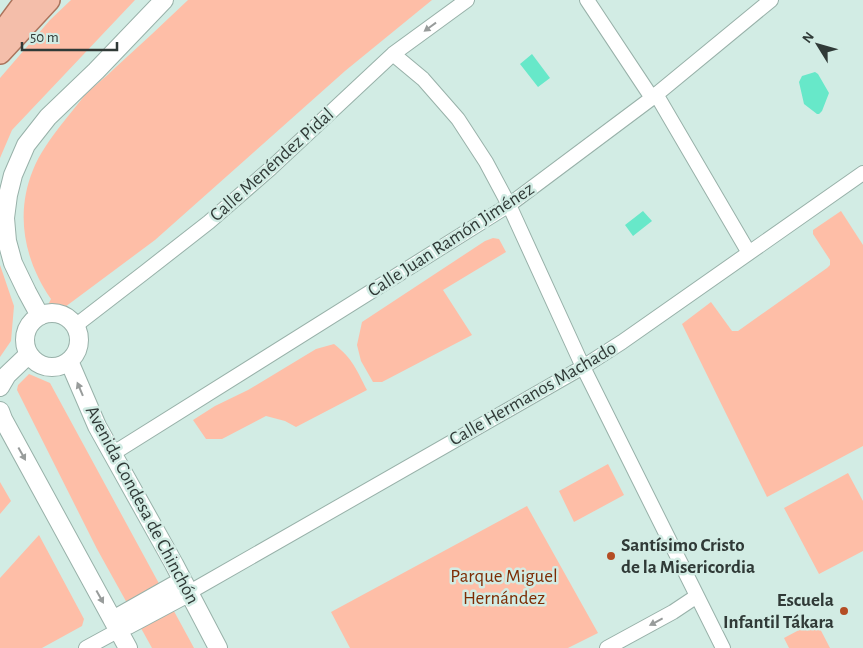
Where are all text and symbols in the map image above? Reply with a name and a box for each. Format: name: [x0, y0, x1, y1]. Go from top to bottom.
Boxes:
scale bar: [22, 20, 118, 52]
north arrow: [793, 20, 843, 70]
one-way arrow: [423, 22, 437, 32]
text: 50 m: [30, 30, 59, 45]
text: N: [800, 30, 817, 46]
street label: Calle Menéndez Pidal: [207, 105, 337, 225]
street label: Calle Juan Ramón Jiménez: [365, 179, 538, 301]
street label: Calle Hermanos Machado: [446, 338, 620, 450]
one-way arrow: [76, 382, 84, 396]
street label: Avenida Condesa de Chinchón: [82, 403, 202, 607]
one-way arrow: [18, 447, 26, 461]
place label: Santísimo Cristo de la Misericordia: [621, 536, 755, 577]
marker: Santísimo Cristo de la Misericordia: [605, 550, 617, 562]
park label: Parque Miguel Hernández: [450, 567, 558, 608]
one-way arrow: [96, 589, 104, 604]
place label: Escuela Infantil Tákara: [723, 591, 834, 632]
marker: Escuela Infantil Tákara: [838, 605, 850, 617]
one-way arrow: [649, 617, 663, 626]

